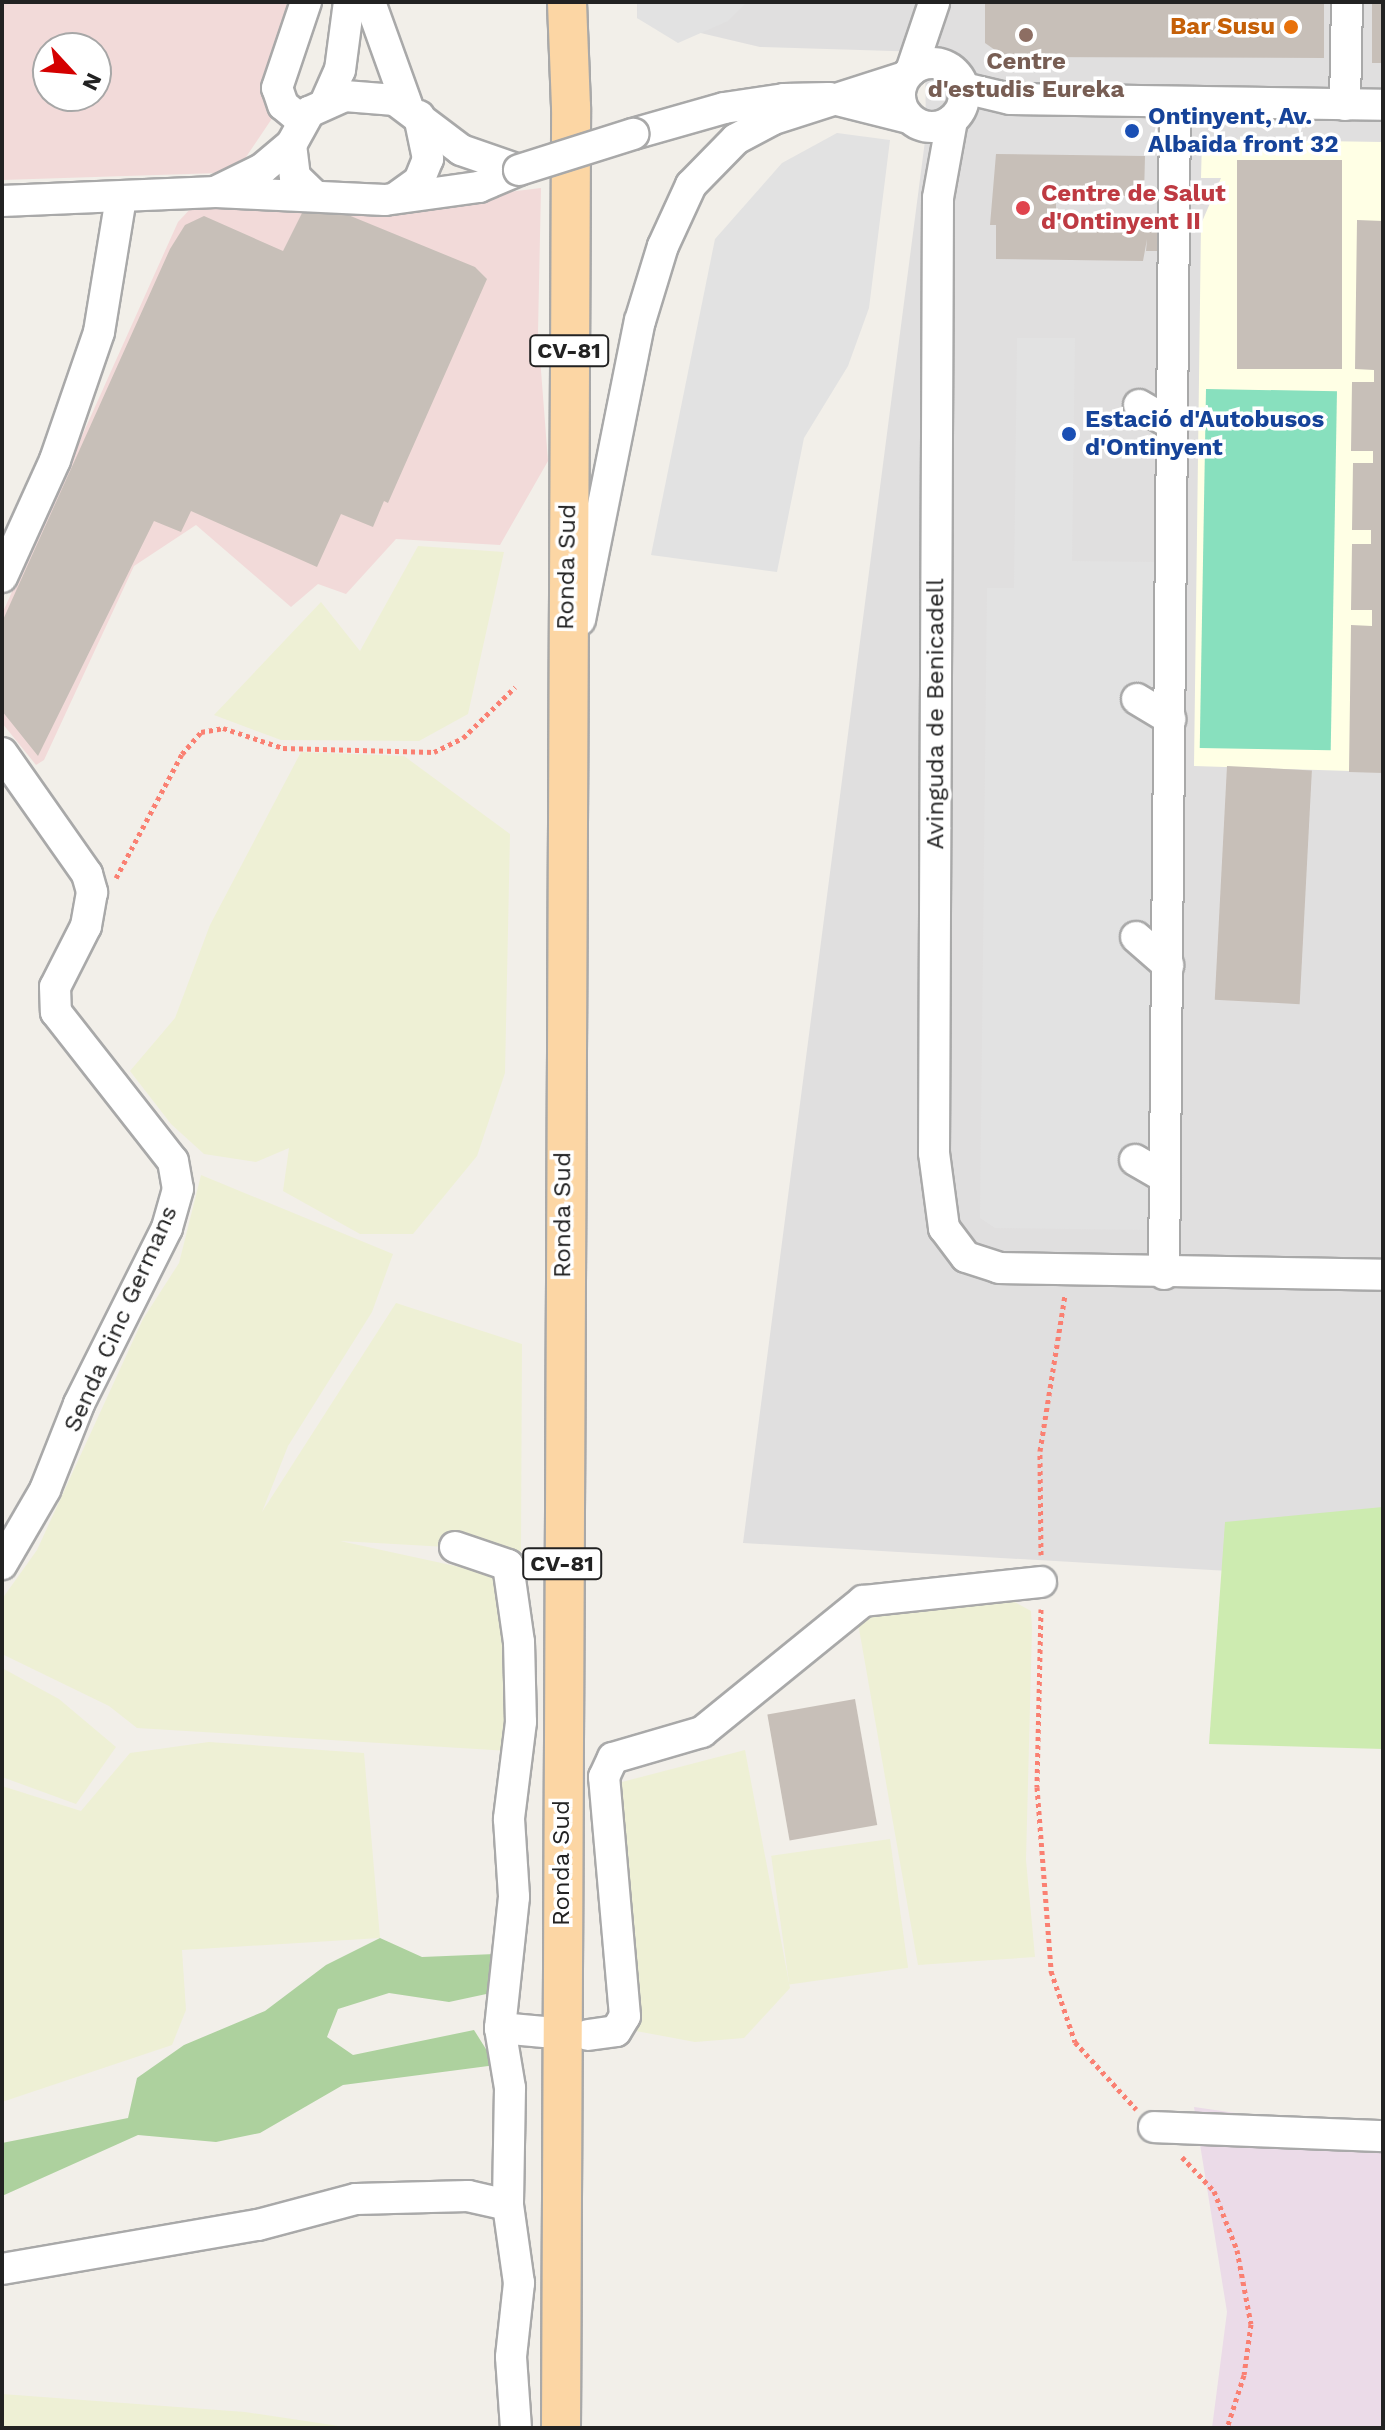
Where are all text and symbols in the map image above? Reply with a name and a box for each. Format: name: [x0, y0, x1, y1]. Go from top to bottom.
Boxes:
place label: Bar Susu: [1170, 13, 1275, 41]
marker: Bar Susu: [1282, 18, 1300, 36]
marker: Centre d'estudis Eureka: [1017, 26, 1035, 44]
north arrow: [32, 32, 112, 112]
place label: Centre d'estudis Eureka: [928, 48, 1124, 104]
text: N: [77, 69, 107, 95]
place label: Ontinyent, Av. Albaida front 32: [1148, 103, 1339, 159]
marker: Ontinyent, Av. Albaida front 32: [1123, 122, 1141, 140]
place label: Centre de Salut d'Ontinyent II: [1041, 180, 1226, 236]
marker: Centre de Salut d'Ontinyent II: [1012, 197, 1034, 219]
road number: CV-81: [529, 333, 609, 369]
place label: Estació d'Autobusos d'Ontinyent: [1085, 406, 1324, 462]
marker: Estació d'Autobusos d'Ontinyent: [1060, 425, 1078, 443]
street label: Ronda Sud: [551, 503, 583, 631]
street label: Avinguda de Benicadell: [922, 578, 950, 850]
street label: Ronda Sud: [549, 1152, 577, 1278]
street label: Senda Cinc Germans: [58, 1201, 184, 1437]
road number: CV-81: [522, 1546, 602, 1582]
street label: Ronda Sud: [548, 1800, 576, 1926]

